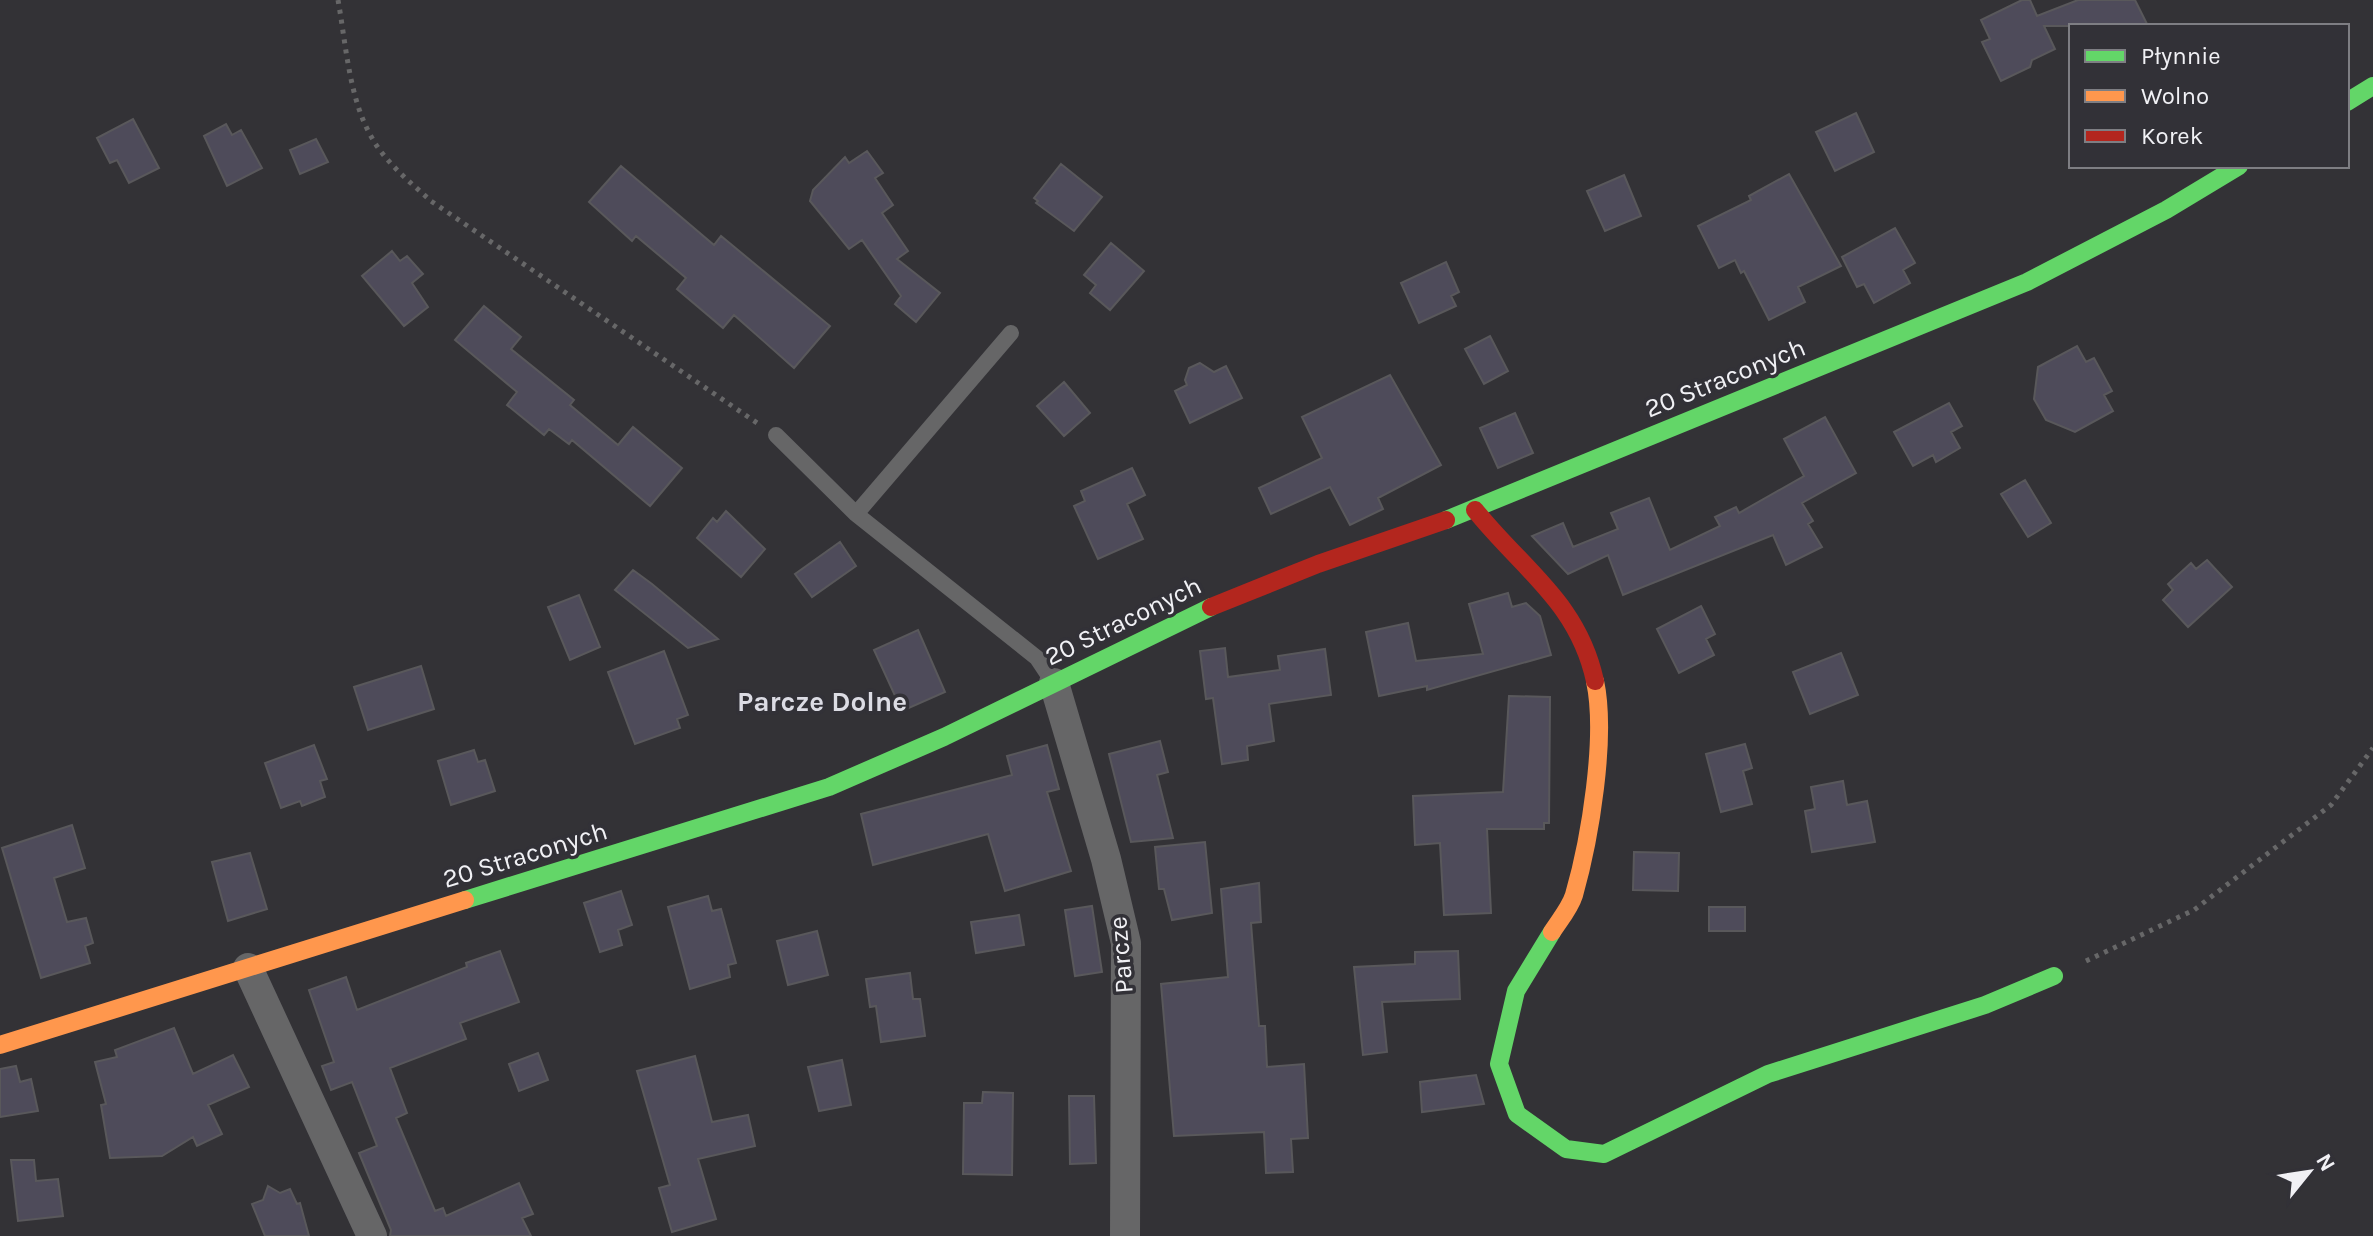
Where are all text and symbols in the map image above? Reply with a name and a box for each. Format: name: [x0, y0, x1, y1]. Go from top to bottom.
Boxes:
legend: [2069, 24, 2349, 168]
text: Płynnie: [2141, 42, 2221, 70]
text: Wolno: [2141, 82, 2209, 110]
text: Korek: [2141, 122, 2203, 150]
street label: 20 Straconych: [1640, 332, 1810, 424]
street label: 20 Straconych: [1040, 570, 1206, 672]
district label: Parcze Dolne: [737, 685, 907, 718]
street label: 20 Straconych: [439, 815, 611, 895]
street label: Parcze: [1102, 915, 1140, 995]
north arrow: [2269, 1132, 2349, 1212]
text: N: [2310, 1149, 2341, 1176]

